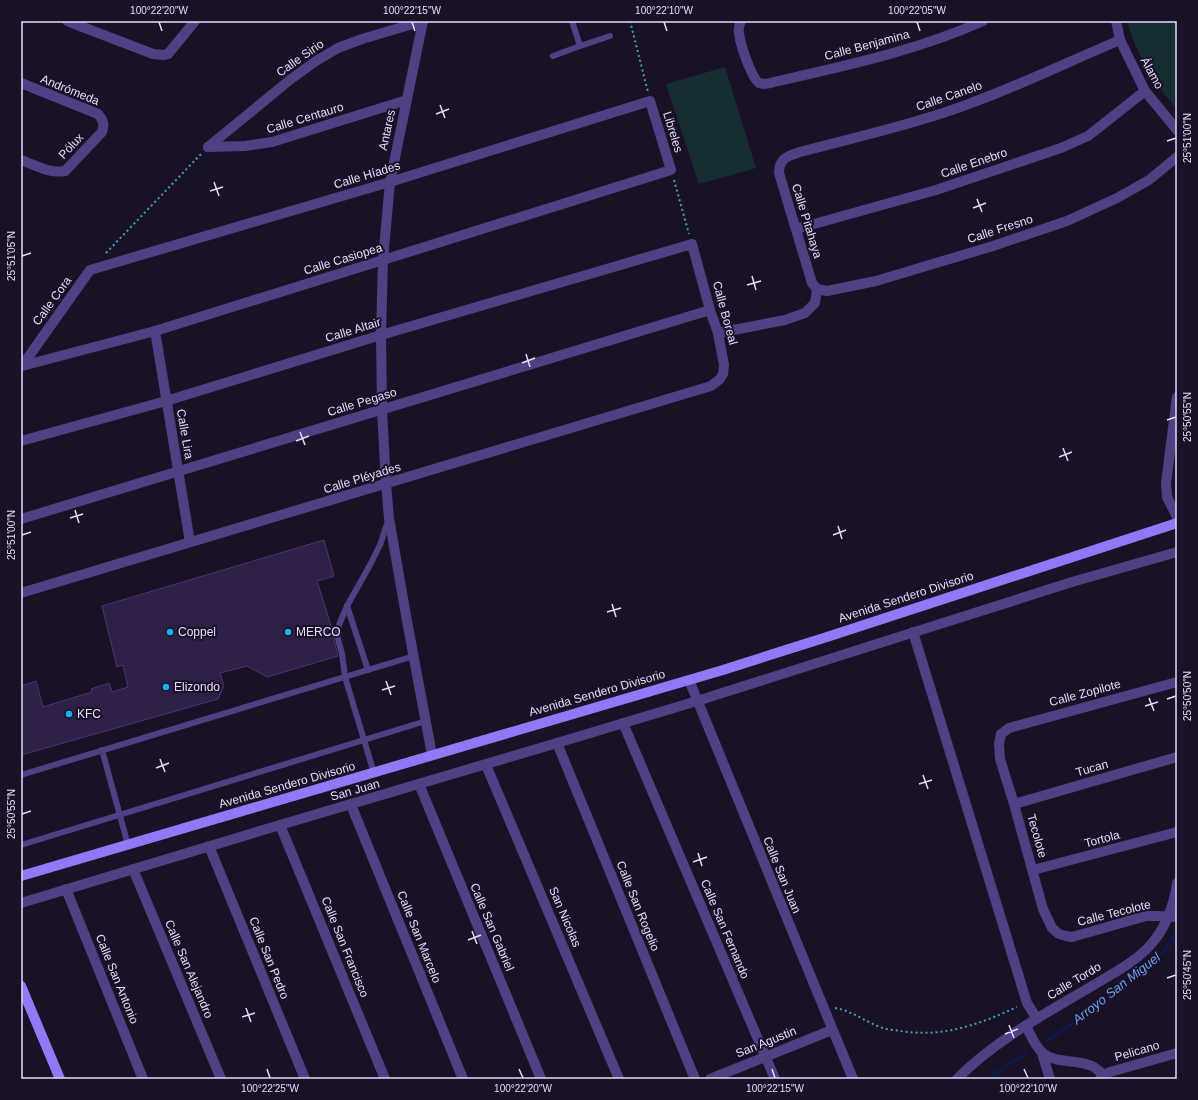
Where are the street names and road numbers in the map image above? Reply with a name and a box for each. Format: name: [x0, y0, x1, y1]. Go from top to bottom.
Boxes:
street label: Calle Benjamina: [823, 27, 911, 63]
street label: Calle Sirio: [274, 36, 327, 79]
street label: Álamo: [1138, 54, 1167, 92]
street label: Andrómeda: [39, 72, 102, 108]
street label: Calle Canelo: [914, 78, 984, 114]
street label: Calle Centauro: [265, 100, 346, 136]
street label: Antares: [376, 108, 398, 152]
street label: Libreles: [660, 110, 686, 154]
street label: Pólux: [56, 130, 86, 162]
street label: Calle Enebro: [939, 145, 1009, 181]
street label: Calle Híades: [332, 158, 402, 192]
street label: Calle Pitahaya: [789, 182, 825, 260]
street label: Calle Fresno: [965, 212, 1035, 246]
street label: Calle Casiopea: [302, 240, 384, 278]
street label: Calle Cora: [30, 274, 75, 328]
street label: Calle Boreal: [710, 280, 740, 346]
street label: Calle Altair: [324, 315, 382, 345]
street label: Calle Pegaso: [326, 385, 398, 419]
street label: Calle Lira: [174, 408, 196, 460]
street label: Calle Pléyades: [322, 460, 402, 496]
street label: Avenida Sendero Divisorio: [837, 568, 976, 625]
street label: Avenida Sendero Divisorio: [527, 667, 667, 719]
street label: Calle Zopilote: [1048, 677, 1123, 709]
street label: Tucan: [1074, 757, 1110, 779]
street label: Avenida Sendero Divisorio: [217, 759, 357, 811]
street label: San Juan: [329, 776, 381, 804]
street label: Tecolote: [1024, 813, 1050, 860]
street label: Tortola: [1083, 827, 1122, 850]
street label: Calle San Juan: [760, 835, 804, 915]
street label: Calle San Rogelio: [614, 859, 663, 953]
street label: Calle San Fernando: [698, 877, 752, 981]
street label: Calle San Gabriel: [467, 881, 517, 973]
street label: San Nicolas: [546, 885, 584, 949]
street label: Calle San Marcelo: [394, 889, 444, 985]
street label: Calle San Francisco: [318, 895, 372, 1000]
street label: Calle Tecolote: [1076, 897, 1152, 929]
street label: Calle San Pedro: [246, 915, 292, 1001]
street label: Calle San Alejandro: [162, 918, 216, 1021]
street label: Calle San Antonio: [93, 932, 141, 1026]
street label: Calle Tordo: [1044, 959, 1104, 1003]
street label: San Agustin: [734, 1024, 798, 1060]
street label: Pelicano: [1113, 1038, 1161, 1064]

